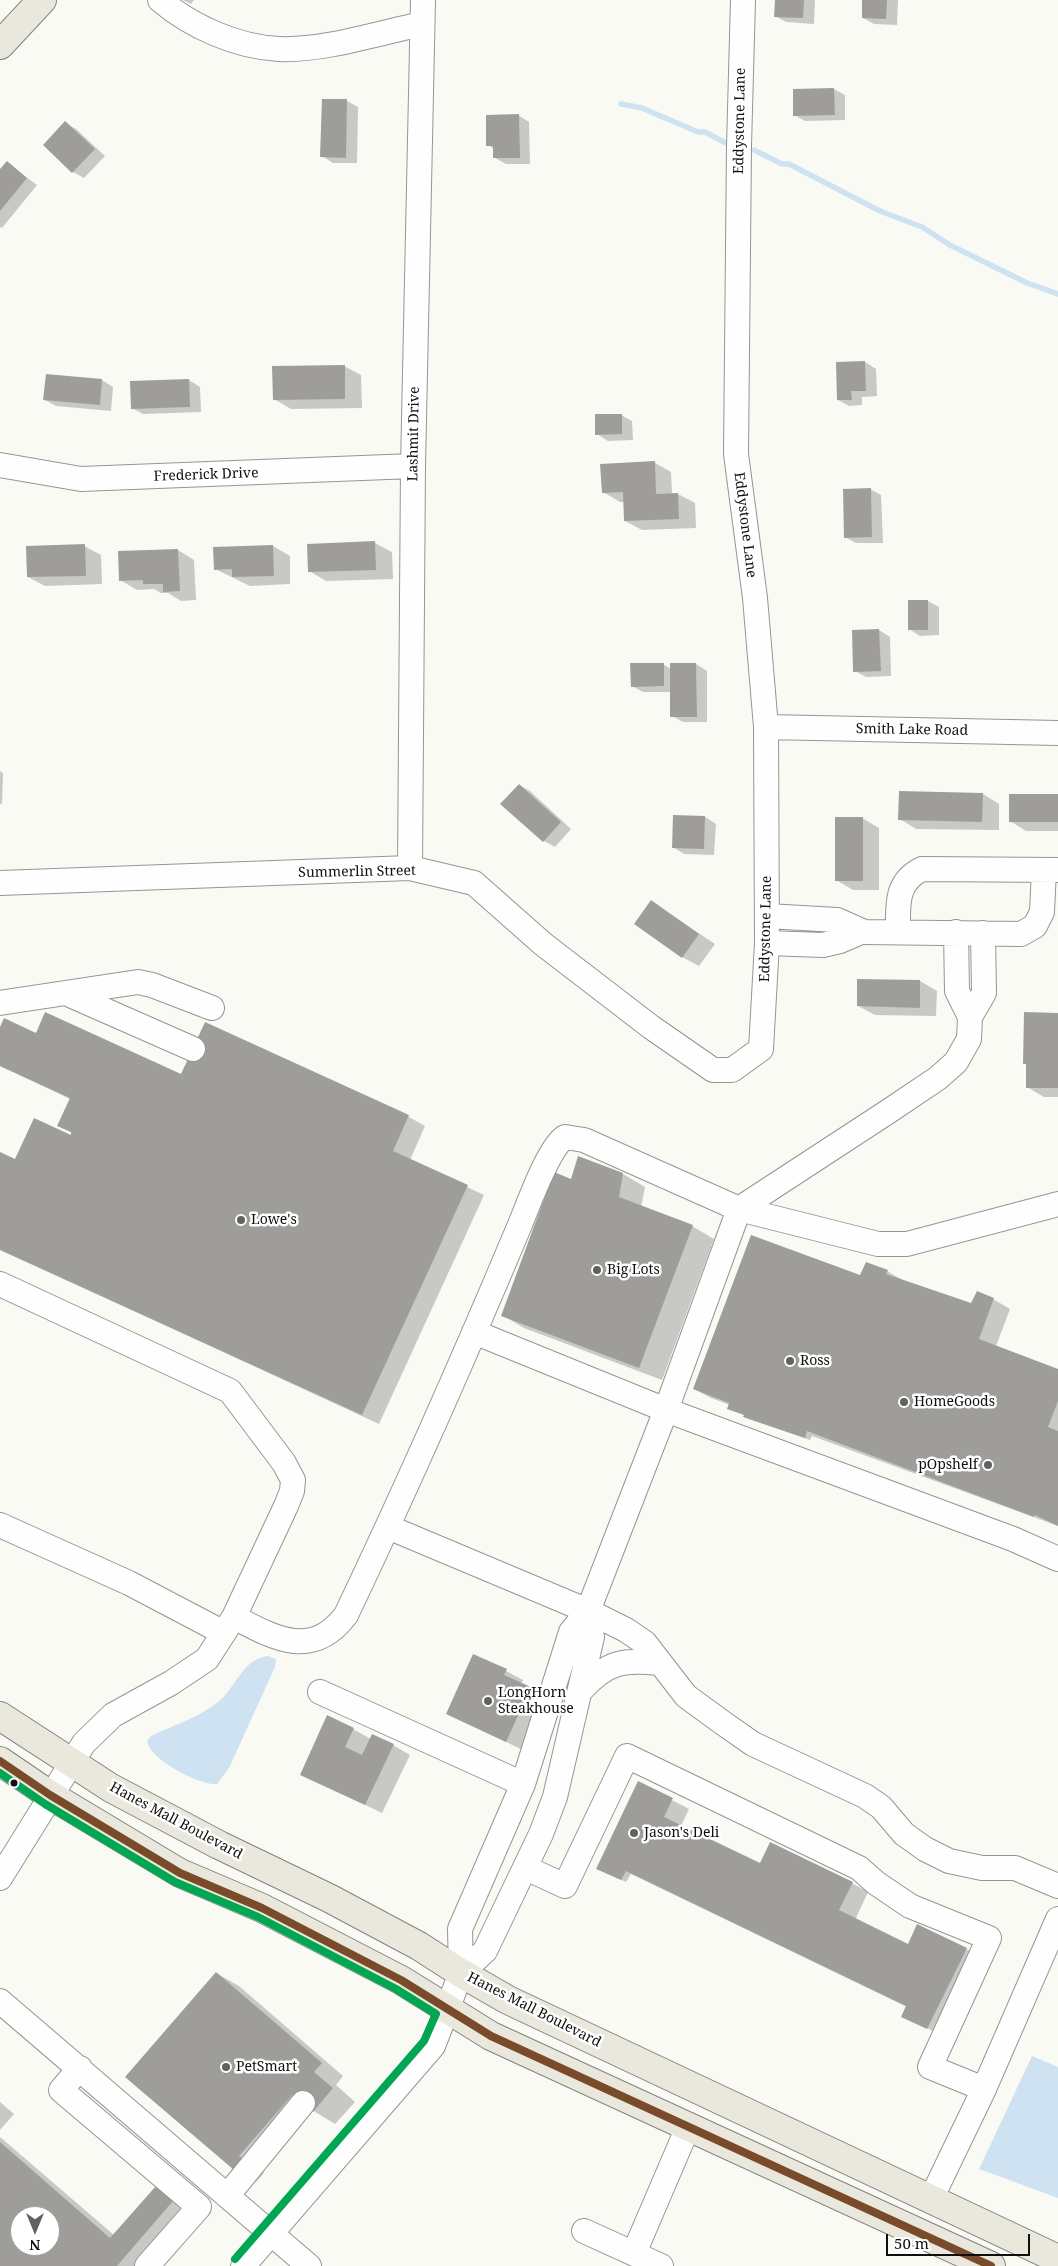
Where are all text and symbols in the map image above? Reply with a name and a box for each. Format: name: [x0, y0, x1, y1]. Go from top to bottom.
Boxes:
street label: Eddystone Lane: [731, 68, 749, 174]
street label: Lashmit Drive: [405, 386, 423, 482]
street label: Frederick Drive: [153, 465, 259, 485]
street label: Eddystone Lane: [730, 471, 760, 579]
street label: Smith Lake Road: [856, 721, 968, 739]
street label: Summerlin Street: [298, 863, 416, 881]
street label: Eddystone Lane: [757, 876, 775, 982]
place label: Lowe's: [251, 1212, 297, 1228]
marker: Lowe's: [235, 1214, 247, 1226]
place label: Big Lots: [607, 1262, 660, 1278]
marker: Big Lots: [591, 1264, 603, 1276]
place label: Ross: [800, 1353, 830, 1369]
marker: Ross: [784, 1355, 796, 1367]
place label: HomeGoods: [914, 1394, 995, 1410]
marker: HomeGoods: [898, 1396, 910, 1408]
place label: pOpshelf: [918, 1457, 978, 1473]
marker: pOpshelf: [982, 1459, 994, 1471]
place label: LongHorn Steakhouse: [498, 1685, 574, 1718]
marker: LongHorn Steakhouse: [482, 1695, 494, 1707]
unlabelled marker: [9, 1778, 19, 1788]
street label: Hanes Mall Boulevard: [107, 1779, 245, 1863]
place label: Jason's Deli: [644, 1825, 719, 1841]
marker: Jason's Deli: [628, 1827, 640, 1839]
street label: Hanes Mall Boulevard: [464, 1969, 604, 2051]
place label: PetSmart: [236, 2059, 297, 2075]
marker: PetSmart: [220, 2061, 232, 2073]
north arrow: [10, 2206, 60, 2256]
scale bar: [888, 2224, 1032, 2256]
text: 50 m: [894, 2233, 929, 2253]
text: N: [29, 2236, 41, 2255]

